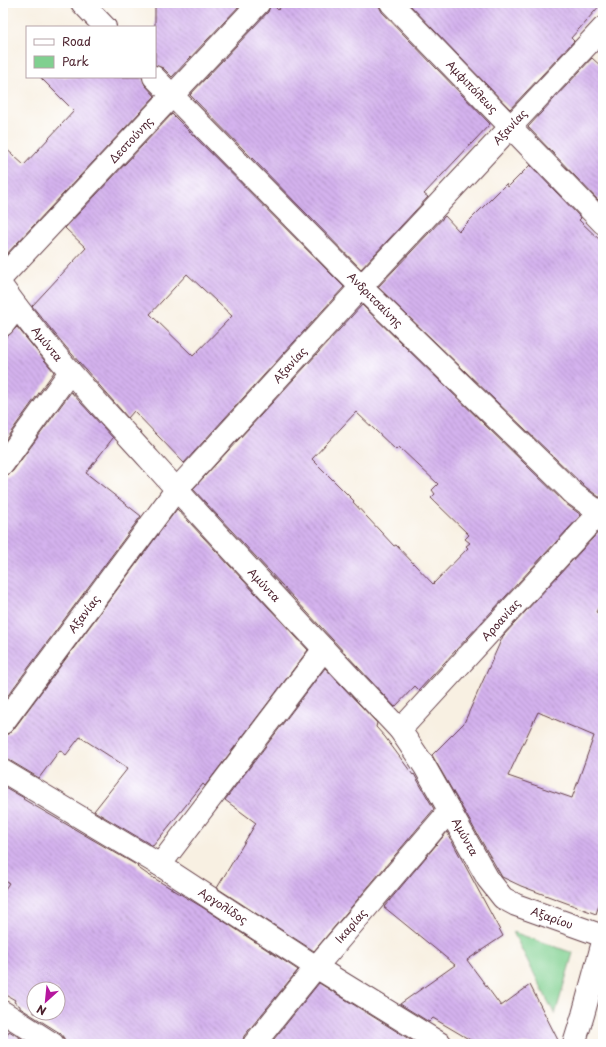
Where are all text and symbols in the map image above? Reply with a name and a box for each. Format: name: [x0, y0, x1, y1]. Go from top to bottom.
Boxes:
legend: [26, 26, 156, 78]
text: Road: [62, 32, 91, 50]
text: Park: [62, 52, 89, 70]
street label: Αμφιπόλεως: [443, 56, 502, 117]
street label: Αξανίας: [488, 105, 531, 148]
street label: Δεστούνης: [105, 112, 157, 167]
street label: Ανδριτσαίνης: [344, 268, 407, 331]
street label: Αμύντα: [28, 322, 67, 365]
street label: Αξανίας: [269, 343, 311, 387]
street label: Αμύντα: [244, 564, 285, 605]
street label: Αξανίας: [64, 591, 104, 636]
street label: Αροανίας: [477, 595, 524, 644]
street label: Αμύντα: [448, 815, 483, 859]
street label: Αργολίδος: [195, 883, 252, 928]
street label: Αξαρίου: [529, 902, 576, 933]
street label: Ικαρίας: [331, 904, 371, 947]
north arrow: [26, 981, 66, 1021]
text: N: [33, 1001, 49, 1020]

